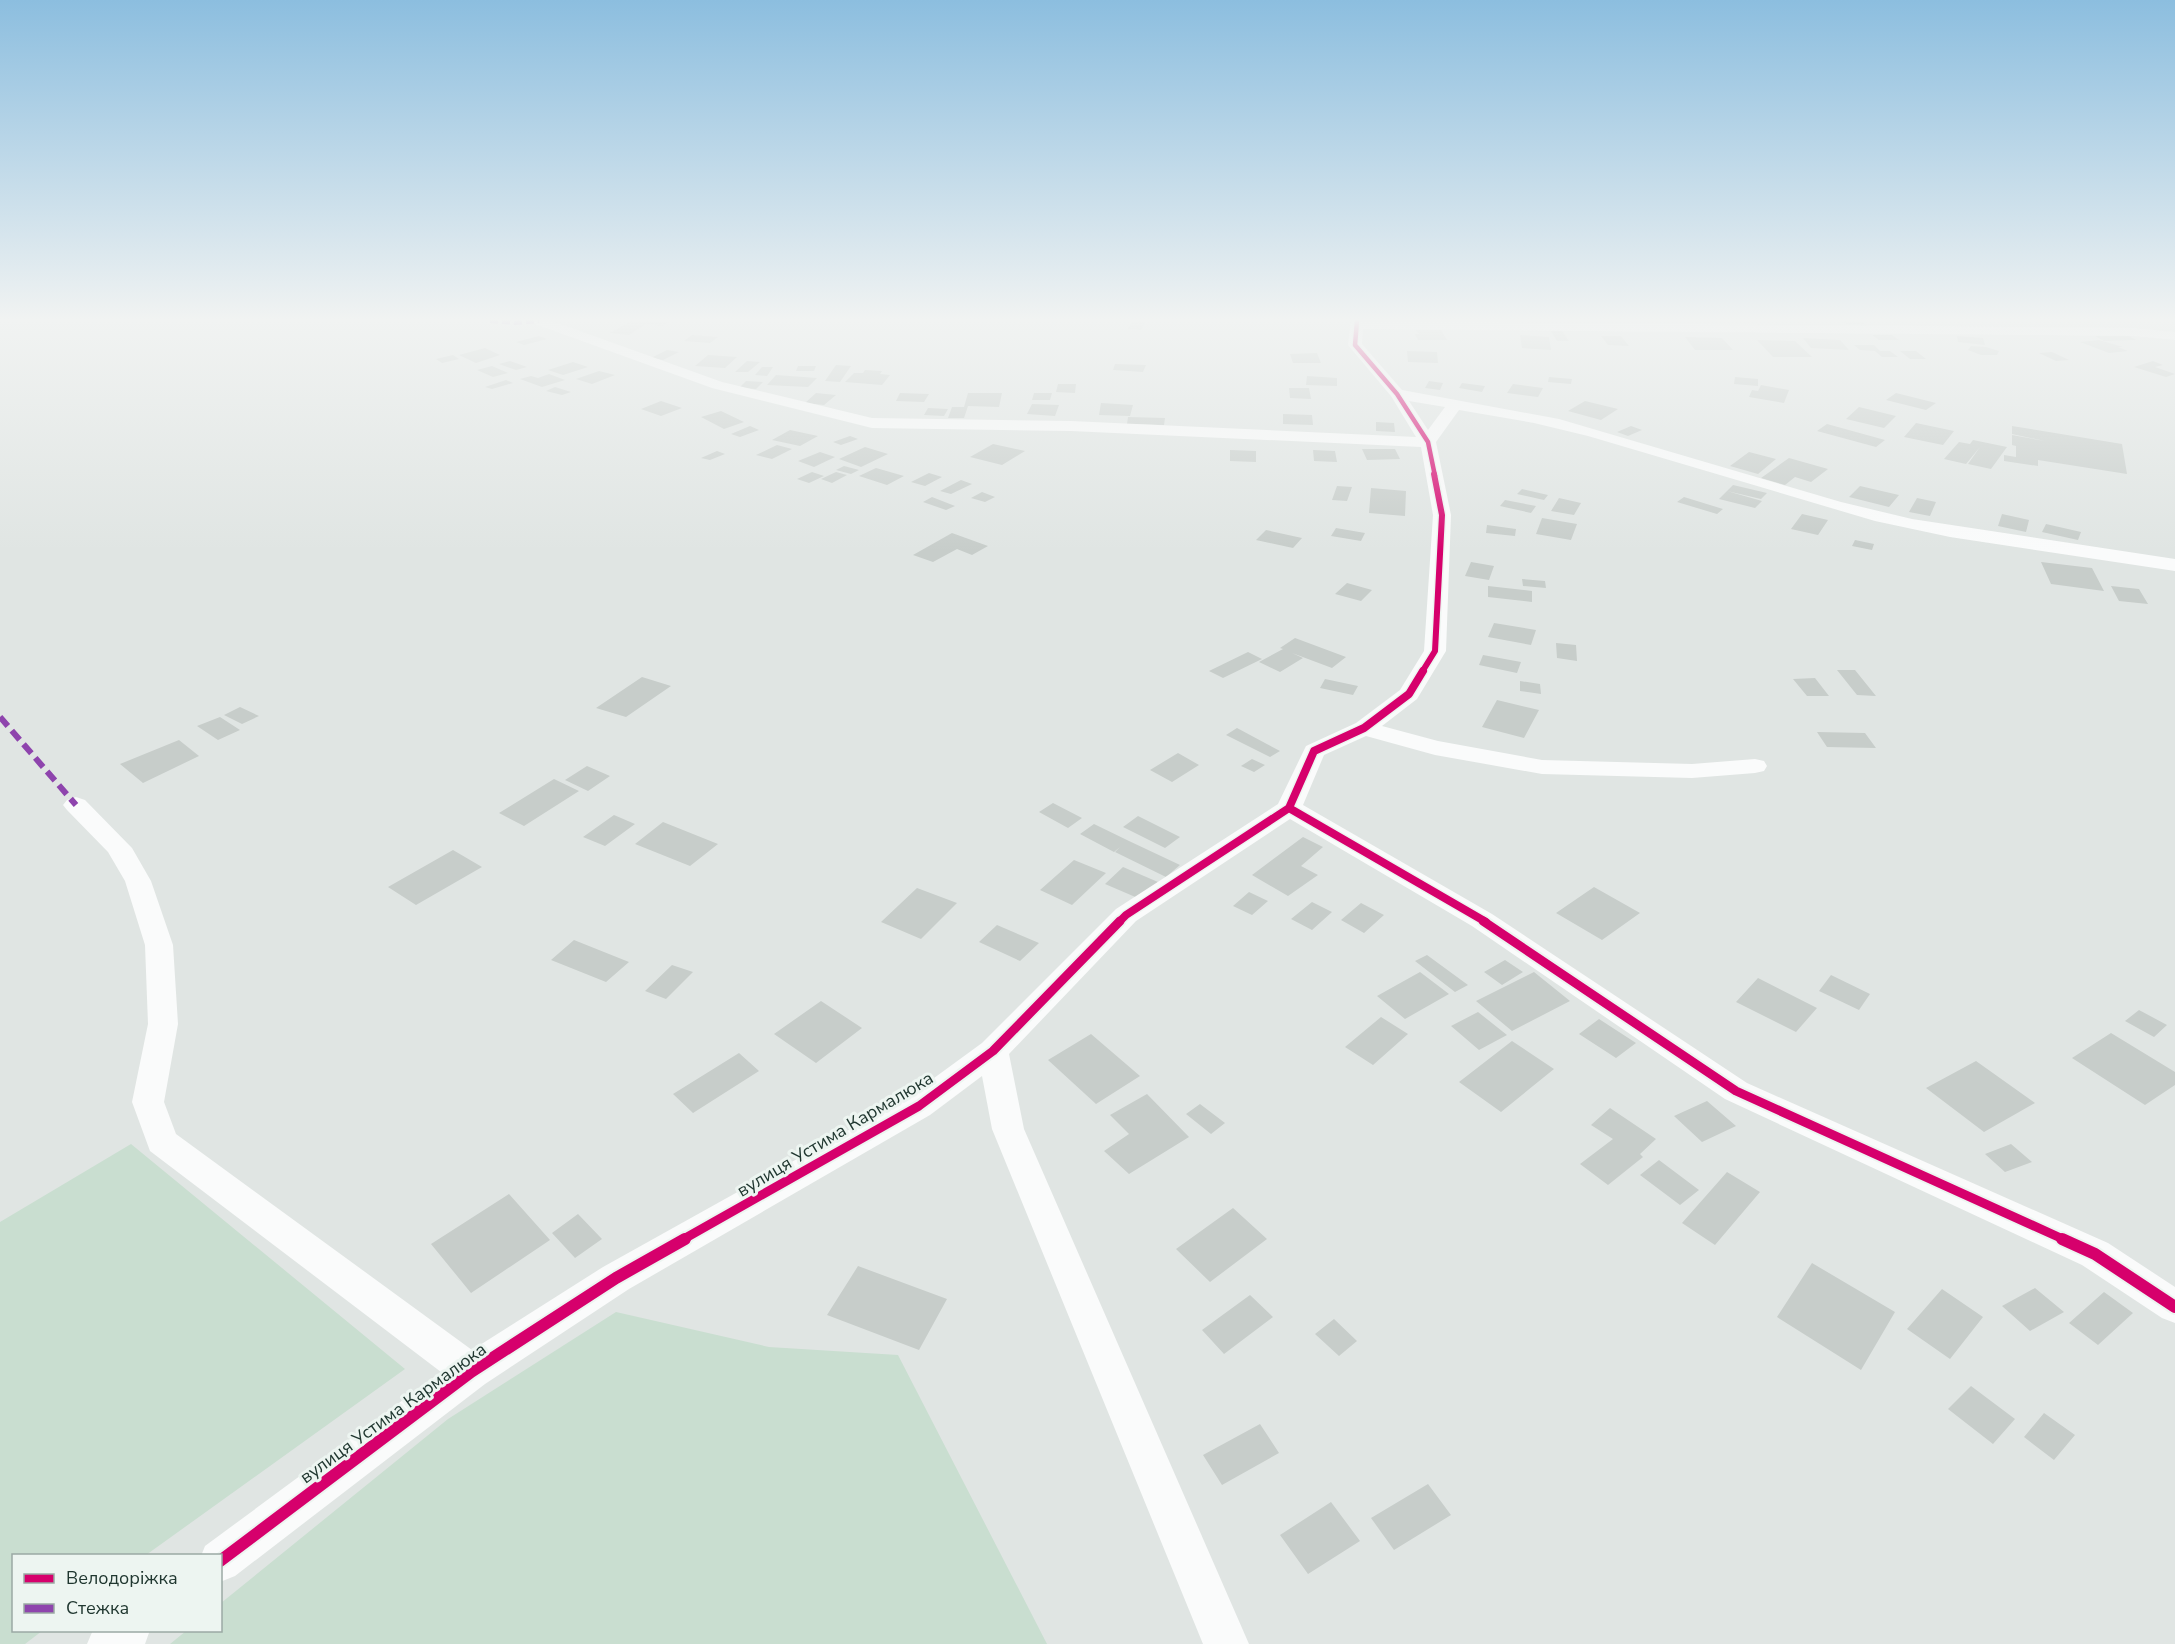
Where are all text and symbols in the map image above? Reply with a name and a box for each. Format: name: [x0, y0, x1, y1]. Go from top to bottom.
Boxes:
street label: вулиця Устима Кармалюка: [732, 1066, 938, 1202]
street label: вулиця Устима Кармалюка: [295, 1337, 491, 1489]
legend: [12, 1554, 222, 1632]
text: Велодоріжка: [66, 1566, 178, 1590]
text: Стежка: [66, 1596, 129, 1620]

